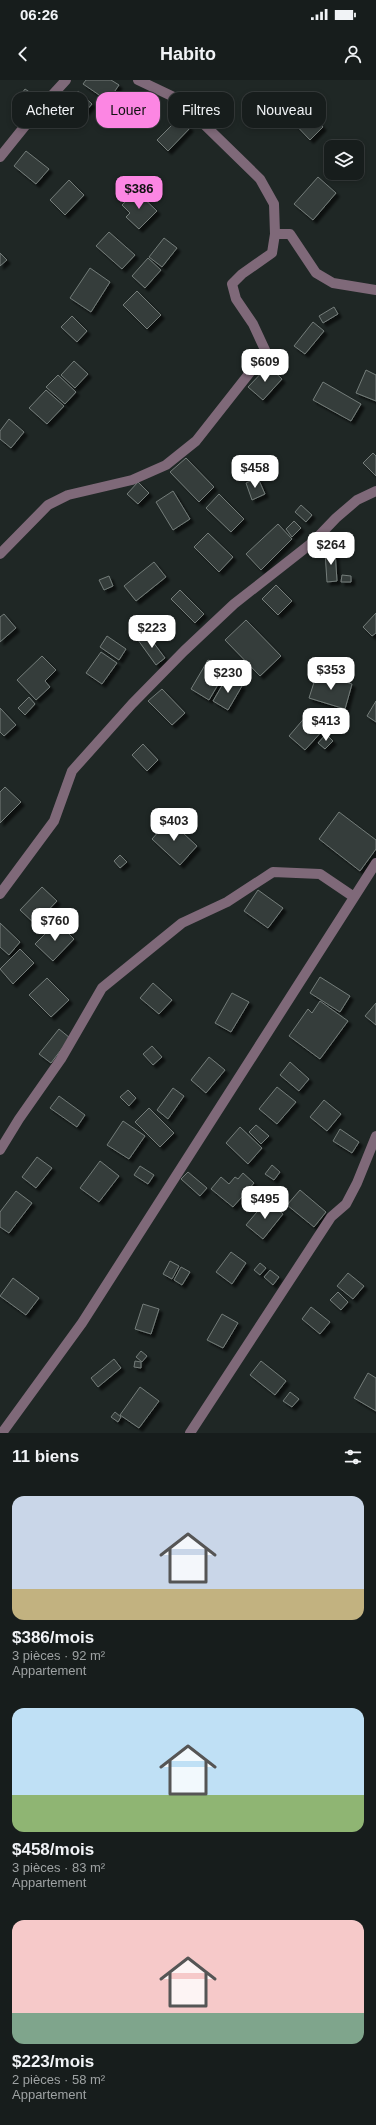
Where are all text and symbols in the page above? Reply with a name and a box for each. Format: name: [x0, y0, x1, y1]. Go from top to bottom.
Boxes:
text: 06:26: [20, 6, 58, 23]
icon: back: [12, 43, 34, 65]
icon: person: [342, 43, 364, 65]
text: Habito: [160, 44, 216, 64]
chip: Acheter: [12, 92, 88, 128]
chip: Louer: [96, 92, 160, 128]
chip: Filtres: [168, 92, 234, 128]
chip: Nouveau: [242, 92, 326, 128]
map controls: [324, 140, 364, 180]
button: layers: [324, 140, 364, 180]
pin: $386: [115, 176, 163, 210]
text: $386: [125, 181, 153, 196]
pin: $609: [241, 349, 289, 383]
text: $609: [251, 354, 279, 369]
pin: $458: [231, 455, 279, 489]
text: $458: [241, 460, 269, 475]
pin: $264: [307, 532, 355, 566]
text: $264: [317, 537, 345, 552]
pin: $223: [128, 615, 176, 649]
text: $223: [138, 620, 166, 635]
pin: $353: [307, 657, 355, 691]
pin: $230: [204, 660, 252, 694]
text: $353: [317, 662, 345, 677]
text: $230: [214, 665, 242, 680]
pin: $413: [302, 708, 350, 742]
text: $413: [312, 713, 340, 728]
pin: $403: [150, 808, 198, 842]
text: $403: [160, 813, 188, 828]
pin: $760: [31, 908, 79, 942]
text: $760: [41, 913, 69, 928]
pin: $495: [241, 1186, 289, 1220]
text: $495: [251, 1191, 279, 1206]
icon: filters: [342, 1446, 364, 1468]
text: 11 biens: [12, 1447, 79, 1466]
icon: home: [152, 1522, 224, 1594]
text: $386/mois: [12, 1628, 94, 1647]
text: 3 pièces · 92 m²: [12, 1648, 105, 1663]
text: Appartement: [12, 1663, 86, 1678]
icon: home: [152, 1734, 224, 1806]
text: $458/mois: [12, 1840, 94, 1859]
text: 3 pièces · 83 m²: [12, 1860, 105, 1875]
text: Appartement: [12, 1875, 86, 1890]
icon: home: [152, 1946, 224, 2018]
text: $223/mois: [12, 2052, 94, 2071]
text: 2 pièces · 58 m²: [12, 2072, 105, 2087]
text: Appartement: [12, 2087, 86, 2102]

